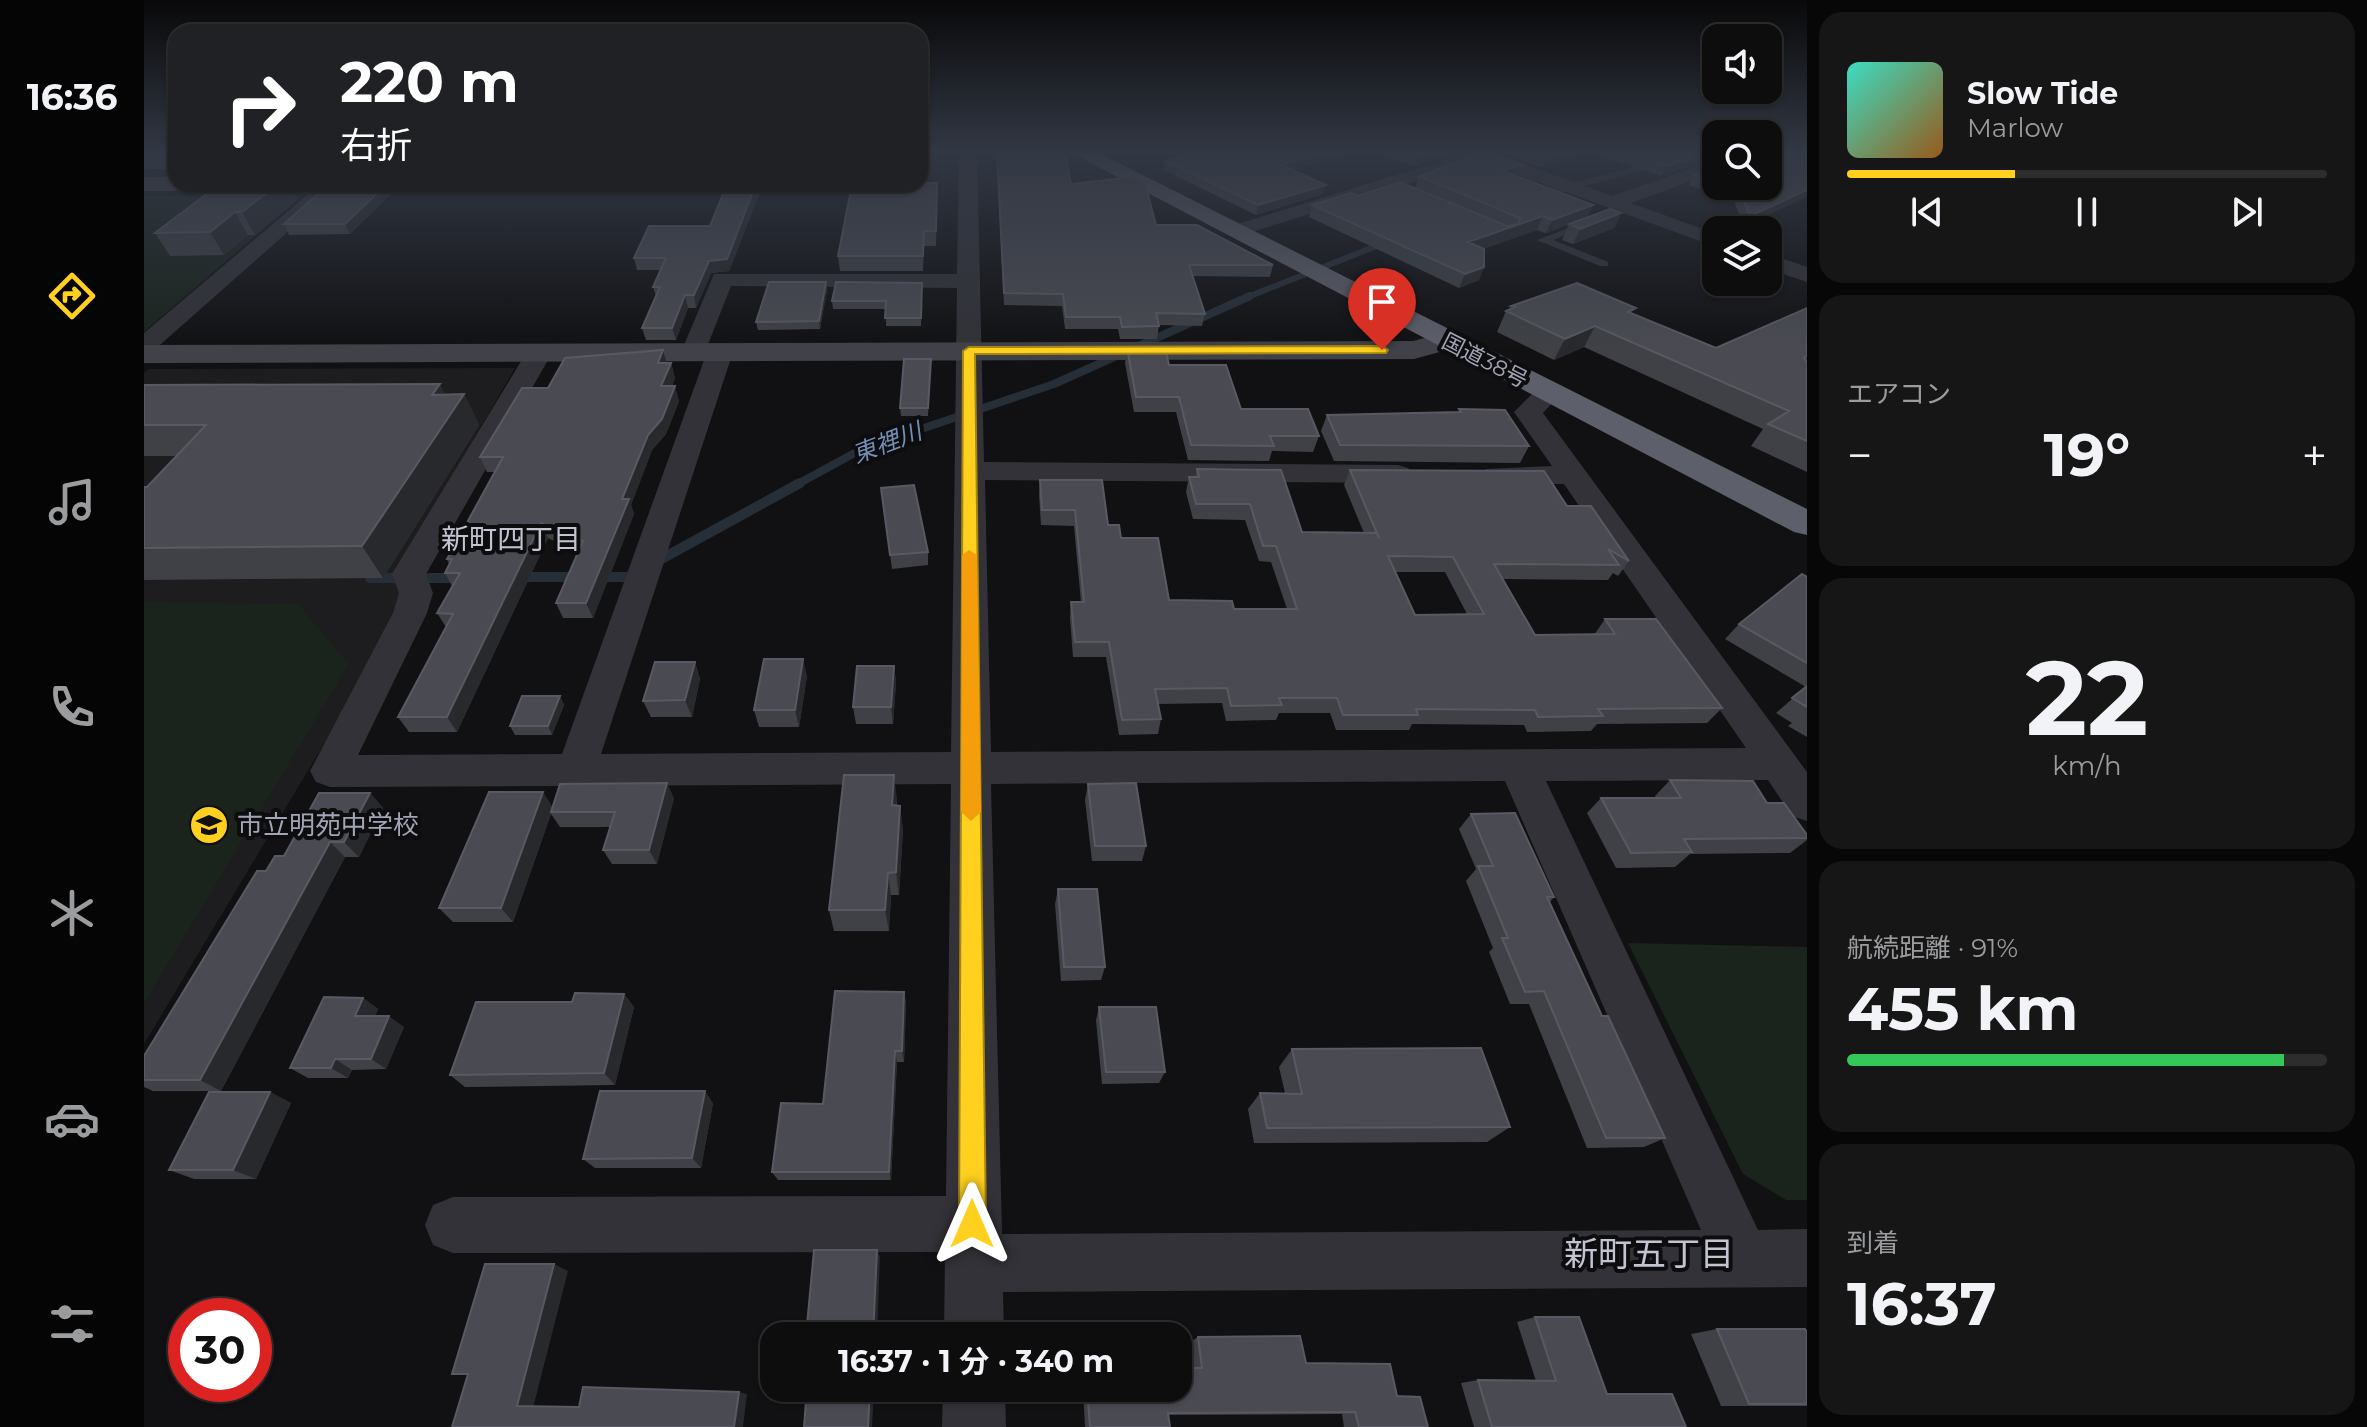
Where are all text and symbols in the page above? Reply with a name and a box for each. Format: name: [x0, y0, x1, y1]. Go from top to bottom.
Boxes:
map controls: [1702, 24, 1782, 296]
button: sound: [1702, 24, 1782, 104]
text: 220 m: [340, 48, 519, 116]
icon: right: [208, 56, 312, 160]
text: 16:36: [27, 75, 117, 119]
text: Slow Tide: [1967, 75, 2118, 112]
text: Marlow: [1967, 112, 2063, 144]
button: search: [1702, 120, 1782, 200]
text: 右折: [340, 123, 412, 167]
icon: previous: [1905, 190, 1949, 234]
icon: pause: [2065, 190, 2109, 234]
icon: next: [2225, 190, 2269, 234]
button: layers: [1702, 216, 1782, 296]
icon: directions: [44, 268, 100, 324]
pin: [1348, 268, 1416, 350]
icon: arrive: [1360, 280, 1404, 324]
street label: 国道38号: [1437, 327, 1532, 393]
text: エアコン: [1847, 378, 1951, 410]
water label: 東裡川: [848, 415, 928, 469]
text: 19°: [2044, 418, 2130, 491]
text: −: [1847, 428, 1872, 482]
text: +: [2302, 428, 2327, 482]
icon: music: [44, 474, 100, 530]
district label: 新町四丁目: [441, 522, 581, 556]
text: 22: [2026, 634, 2148, 761]
icon: phone: [44, 679, 100, 735]
text: km/h: [2052, 750, 2122, 782]
school or university icon: 市立明苑中学校: [188, 804, 230, 846]
place label: 市立明苑中学校: [237, 809, 419, 841]
icon: climate: [44, 885, 100, 941]
text: 航続距離 · 91%: [1847, 932, 2018, 964]
text: 455 km: [1847, 972, 2078, 1045]
icon: car: [44, 1091, 100, 1147]
position arrow: [930, 1182, 1014, 1266]
text: 到着: [1847, 1227, 1899, 1259]
district label: 新町五丁目: [1564, 1233, 1734, 1275]
text: 16:37: [1847, 1267, 1997, 1340]
icon: filters: [44, 1296, 100, 1352]
speed limit sign: 30: [168, 1298, 272, 1402]
text: 16:37 · 1 分 · 340 m: [838, 1343, 1114, 1380]

